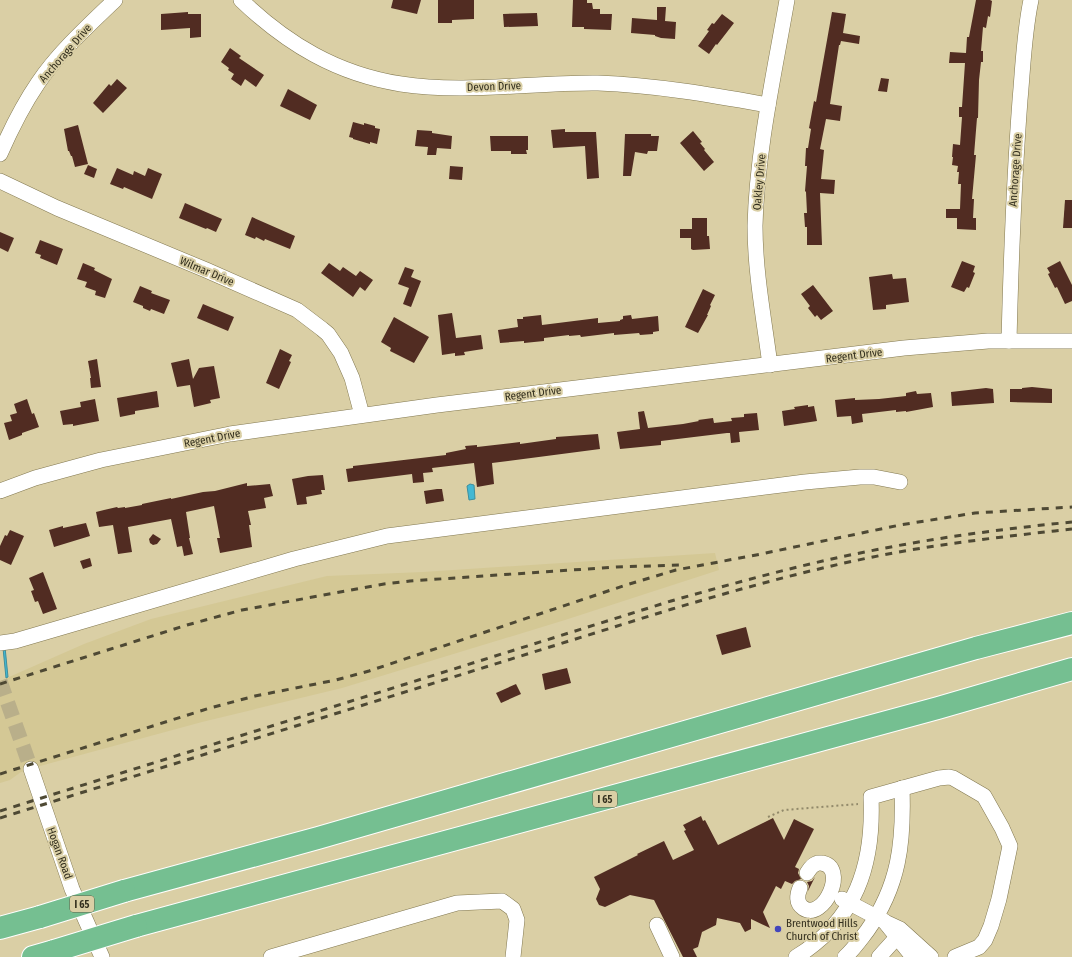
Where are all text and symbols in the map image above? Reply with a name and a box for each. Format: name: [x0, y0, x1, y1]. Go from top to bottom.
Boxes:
street label: Anchorage Drive: [37, 22, 94, 85]
street label: Devon Drive: [467, 79, 521, 94]
street label: Anchorage Drive: [1006, 133, 1025, 207]
street label: Oakley Drive: [751, 153, 768, 211]
street label: Wilmar Drive: [178, 254, 236, 289]
street label: Regent Drive: [825, 346, 883, 365]
street label: Regent Drive: [504, 384, 562, 403]
street label: Regent Drive: [183, 427, 241, 450]
road number: I 65: [593, 791, 617, 807]
street label: Hogan Road: [44, 826, 75, 881]
road number: I 65: [70, 896, 94, 912]
place label: Brentwood Hills Church of Christ: [786, 917, 858, 943]
marker: Brentwood Hills Church of Christ: [773, 924, 783, 934]

